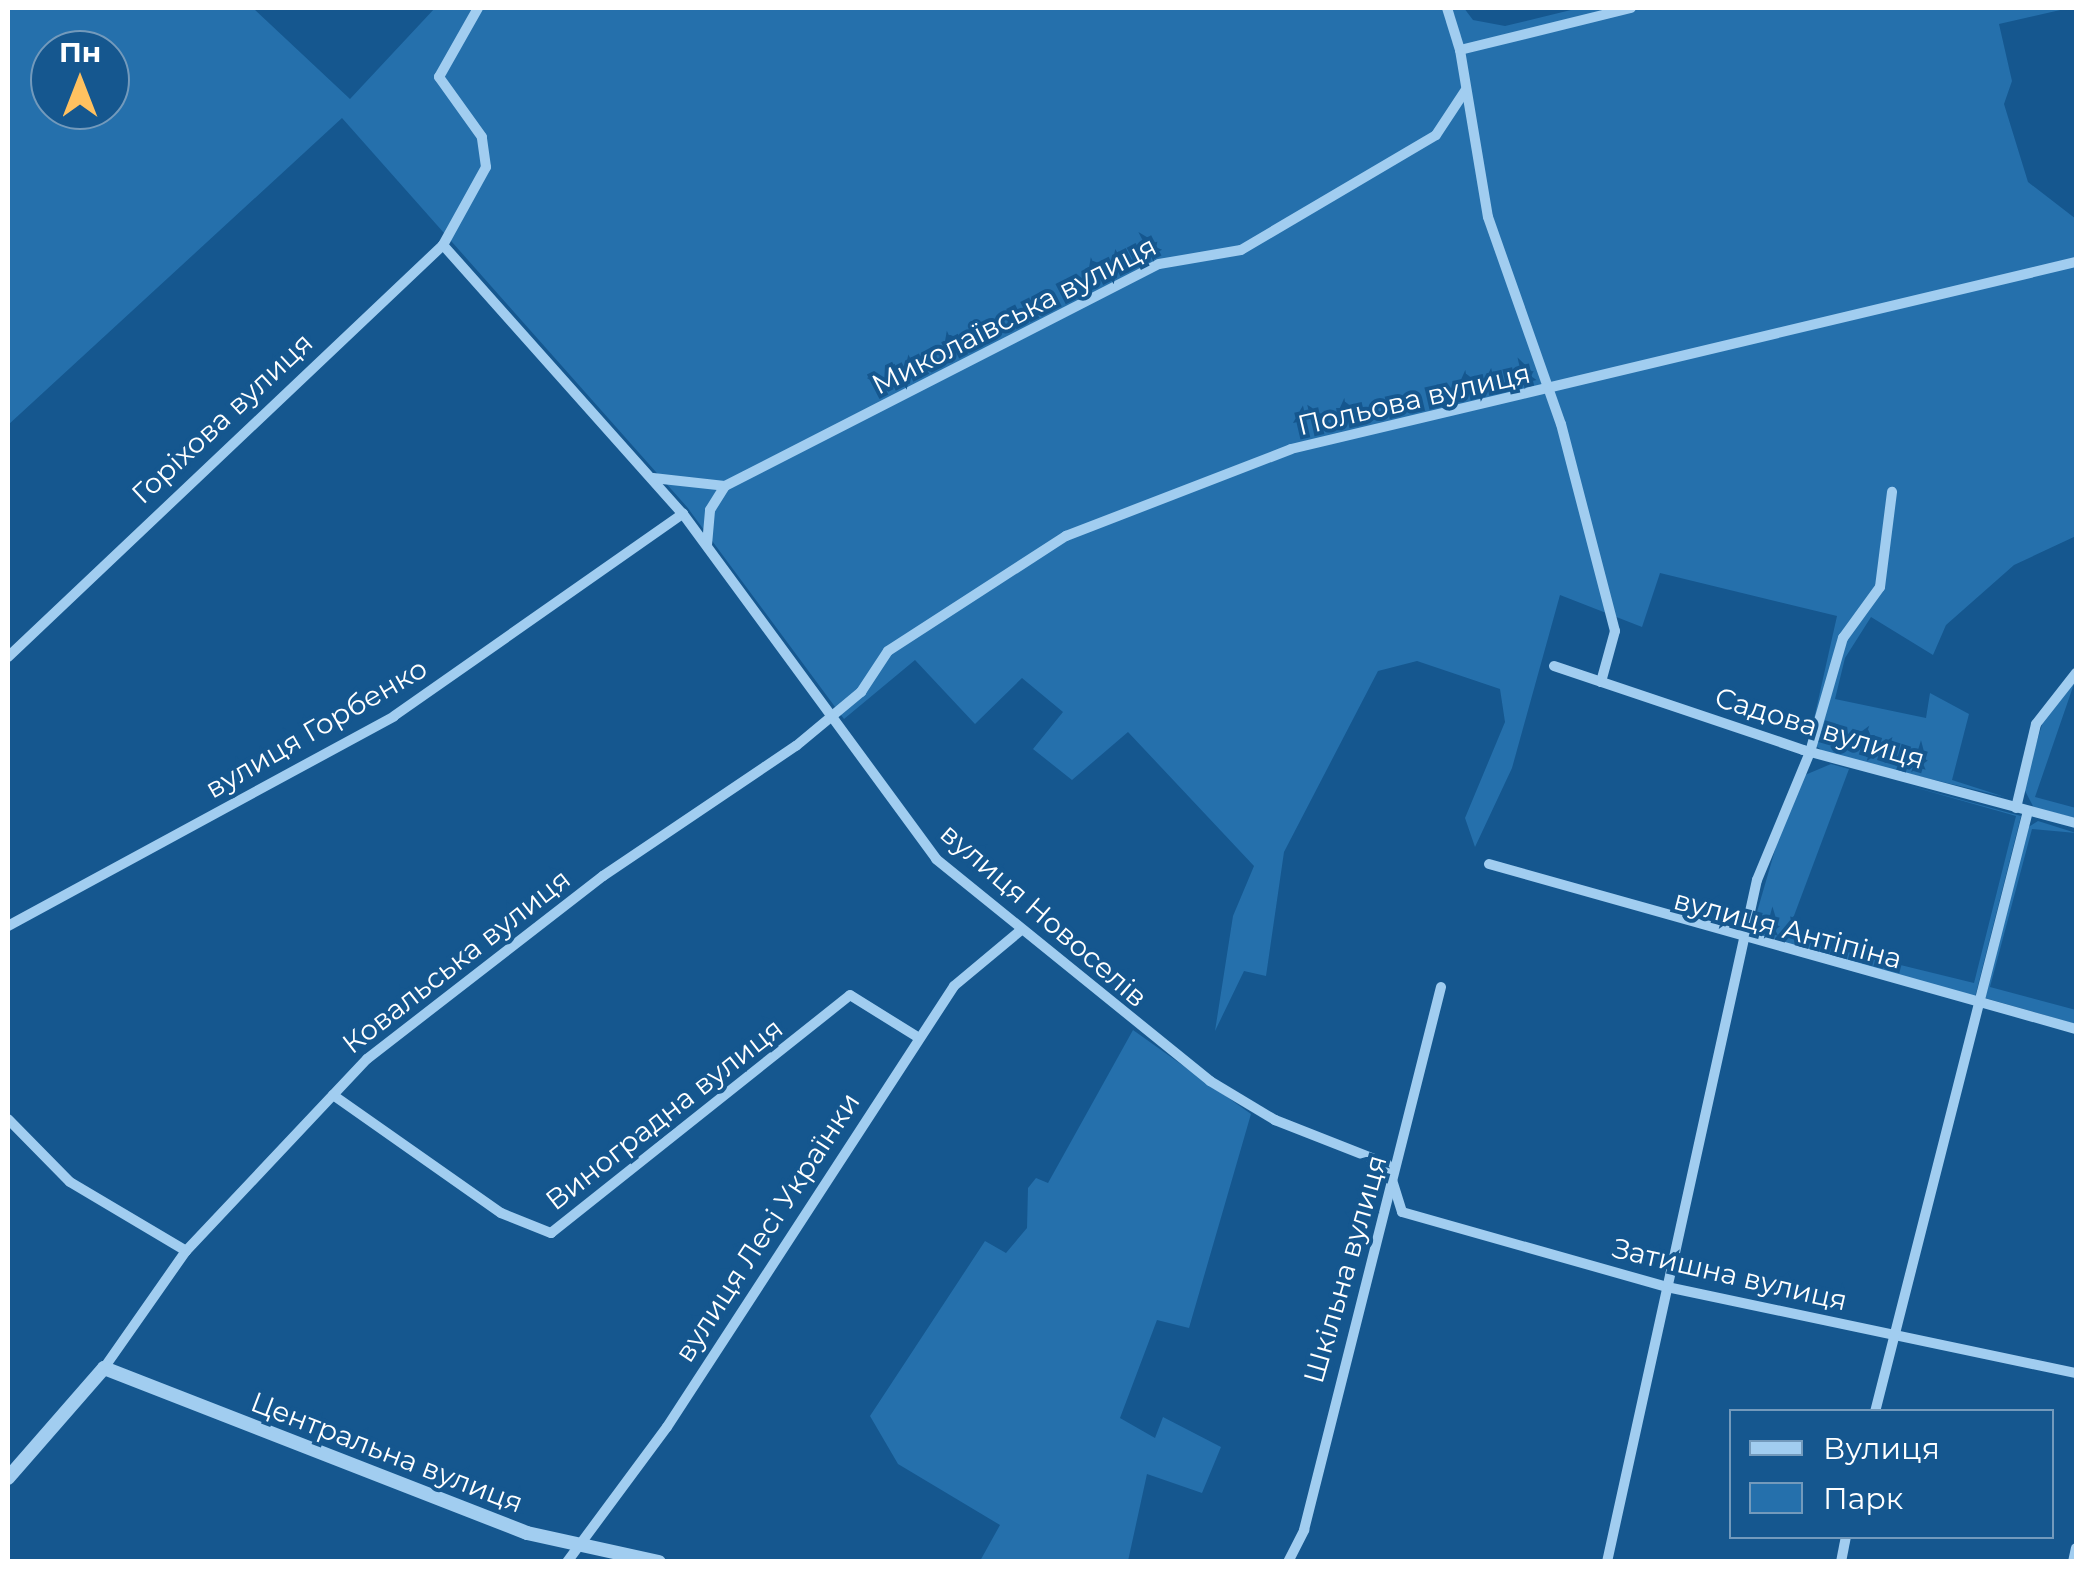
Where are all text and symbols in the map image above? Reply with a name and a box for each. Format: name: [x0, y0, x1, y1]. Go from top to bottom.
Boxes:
north arrow: [30, 30, 130, 130]
text: Пн: [59, 35, 101, 69]
street label: Миколаївська вулиця: [866, 229, 1162, 401]
street label: Горіхова вулиця: [125, 326, 319, 510]
street label: Польова вулиця: [1294, 356, 1534, 442]
street label: вулиця Горбенко: [199, 651, 433, 805]
street label: Садова вулиця: [1711, 680, 1929, 776]
street label: вулиця Новоселів: [934, 816, 1154, 1014]
street label: Ковальська вулиця: [335, 862, 577, 1060]
street label: вулиця Антіпіна: [1670, 882, 1906, 976]
street label: Виноградна вулиця: [539, 1011, 789, 1217]
street label: вулиця Лесі Українки: [667, 1086, 867, 1368]
street label: Шкільна вулиця: [1296, 1151, 1394, 1387]
street label: Затишна вулиця: [1609, 1231, 1851, 1317]
street label: Центральна вулиця: [246, 1385, 528, 1519]
legend: [1729, 1409, 2054, 1539]
text: Вулиця: [1823, 1430, 1940, 1467]
text: Парк: [1823, 1480, 1903, 1517]

